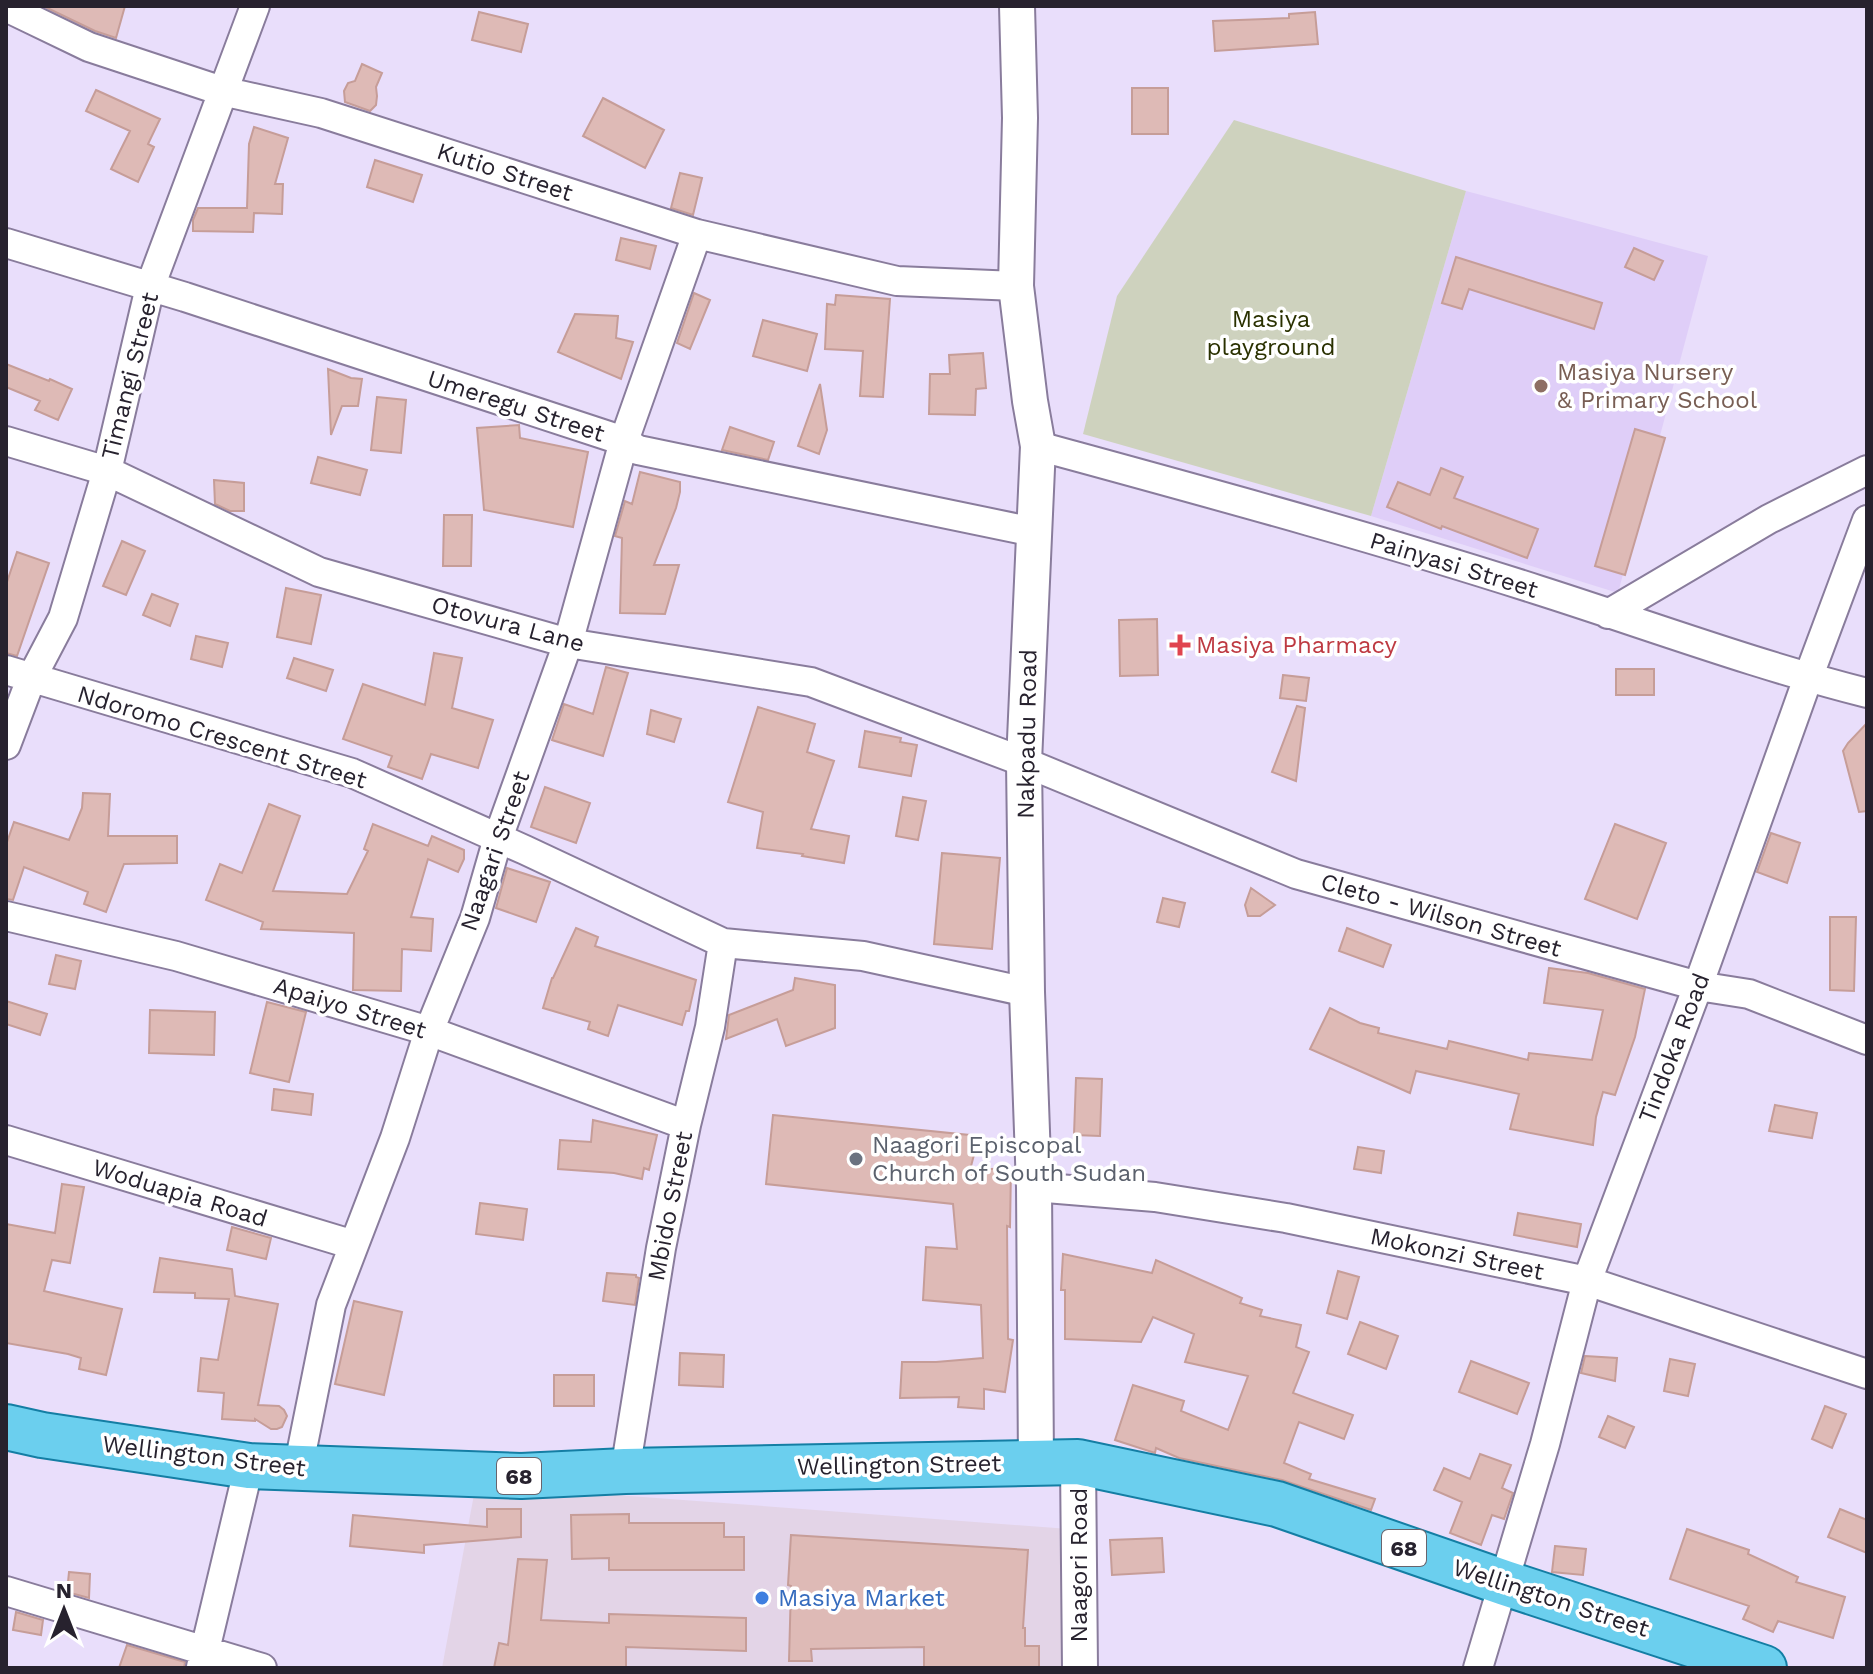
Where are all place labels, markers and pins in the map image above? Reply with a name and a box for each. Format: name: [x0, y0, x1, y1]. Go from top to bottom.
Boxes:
place label: Masiya Nursery & Primary School: [1557, 358, 1758, 414]
marker: Masiya Nursery & Primary School: [1532, 377, 1550, 395]
place label: Masiya Pharmacy: [1196, 631, 1398, 659]
marker: Masiya Pharmacy: [1171, 636, 1189, 654]
place label: Naagori Episcopal Church of South Sudan: [872, 1131, 1146, 1187]
marker: Naagori Episcopal Church of South Sudan: [847, 1150, 865, 1168]
place label: Masiya Market: [778, 1584, 945, 1612]
marker: Masiya Market: [753, 1589, 771, 1607]

